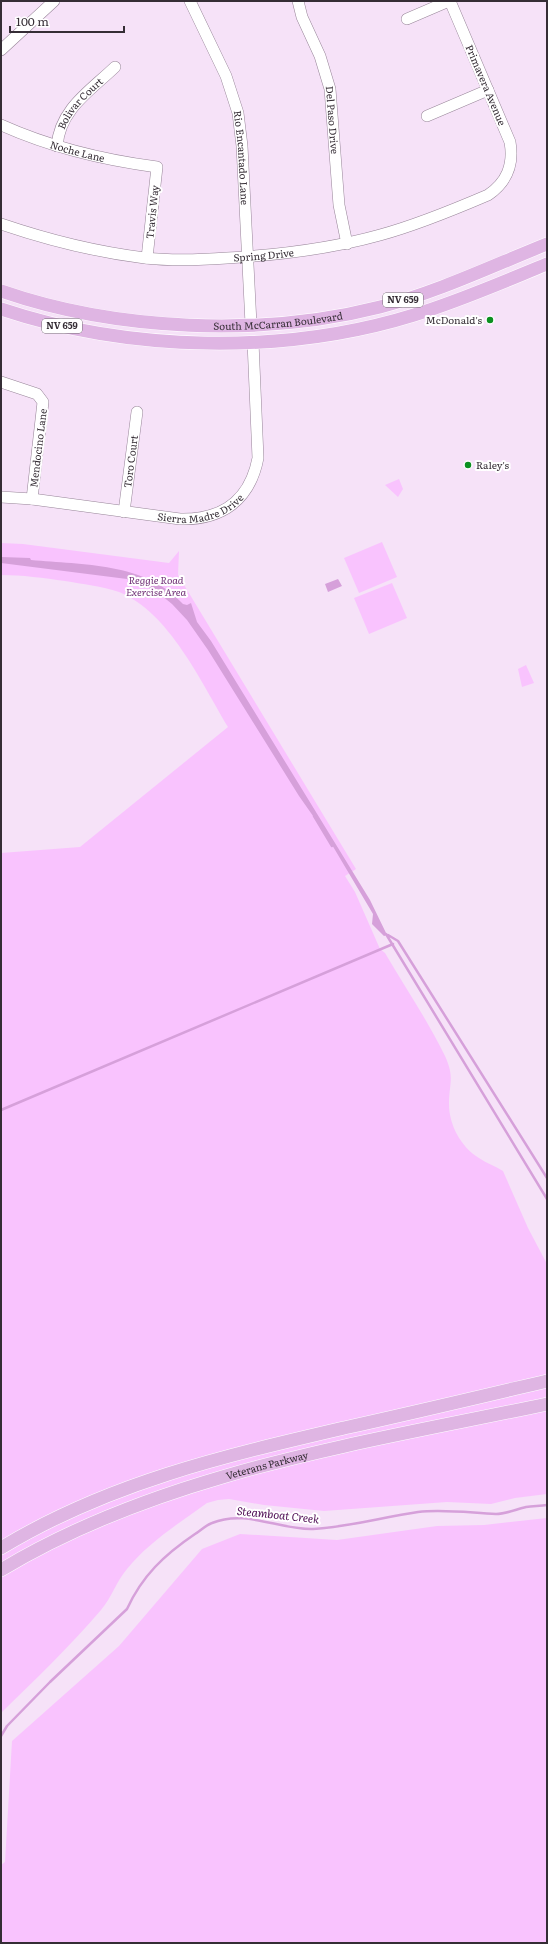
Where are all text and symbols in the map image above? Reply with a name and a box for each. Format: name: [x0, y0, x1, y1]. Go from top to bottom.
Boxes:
scale bar: [10, 8, 124, 34]
text: 100 m: [16, 12, 49, 30]
street label: Primavera Avenue: [463, 42, 510, 128]
street label: Bolivar Court: [53, 73, 106, 131]
street label: Del Paso Drive: [323, 85, 343, 154]
street label: Rio Encantado Lane: [231, 110, 253, 205]
street label: Noche Lane: [48, 136, 106, 165]
street label: Travis Way: [141, 184, 162, 240]
street label: Spring Drive: [233, 244, 295, 265]
road number: NV 659: [383, 293, 423, 307]
street label: South McCarran Boulevard: [213, 307, 344, 333]
place label: McDonald's: [426, 312, 482, 327]
marker: McDonald's: [485, 315, 495, 325]
road number: NV 659: [42, 319, 82, 333]
street label: Mendocino Lane: [25, 408, 50, 488]
street label: Toro Court: [119, 434, 141, 489]
place label: Raley's: [476, 457, 510, 472]
marker: Raley's: [463, 460, 473, 470]
street label: Sierra Madre Drive: [157, 490, 247, 526]
park label: Reggie Road Exercise Area: [126, 572, 186, 599]
street label: Veterans Parkway: [224, 1447, 310, 1483]
water label: Steamboat Creek: [236, 1502, 320, 1526]

